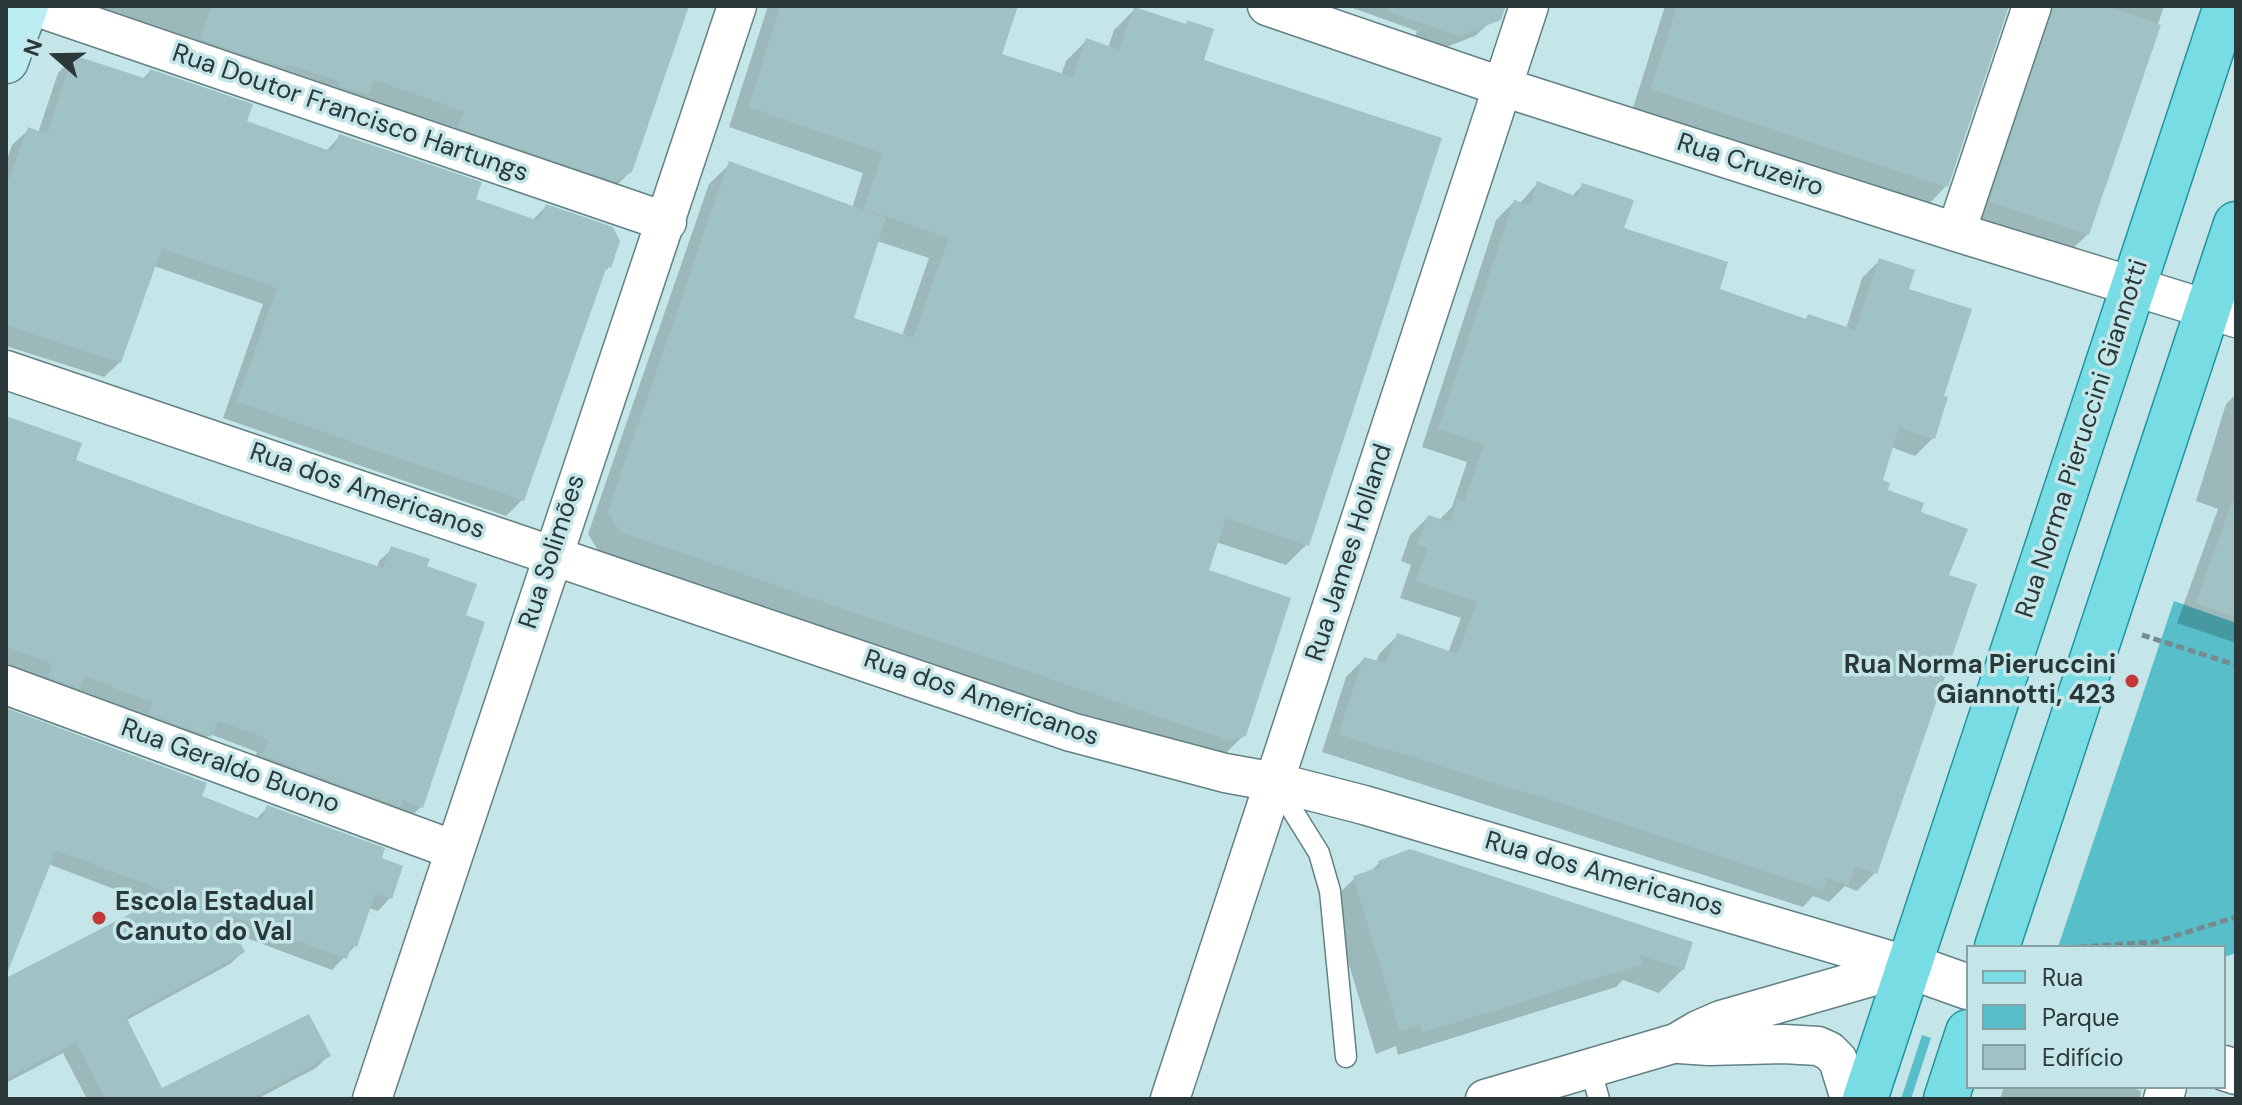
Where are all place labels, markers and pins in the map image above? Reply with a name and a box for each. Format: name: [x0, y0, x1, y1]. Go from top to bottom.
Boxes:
place label: Rua Norma Pieruccini Giannotti, 423: [1844, 650, 2116, 712]
marker: Rua Norma Pieruccini Giannotti, 423: [2123, 672, 2141, 690]
place label: Escola Estadual Canuto do Val: [115, 887, 314, 948]
marker: Escola Estadual Canuto do Val: [90, 909, 108, 927]

